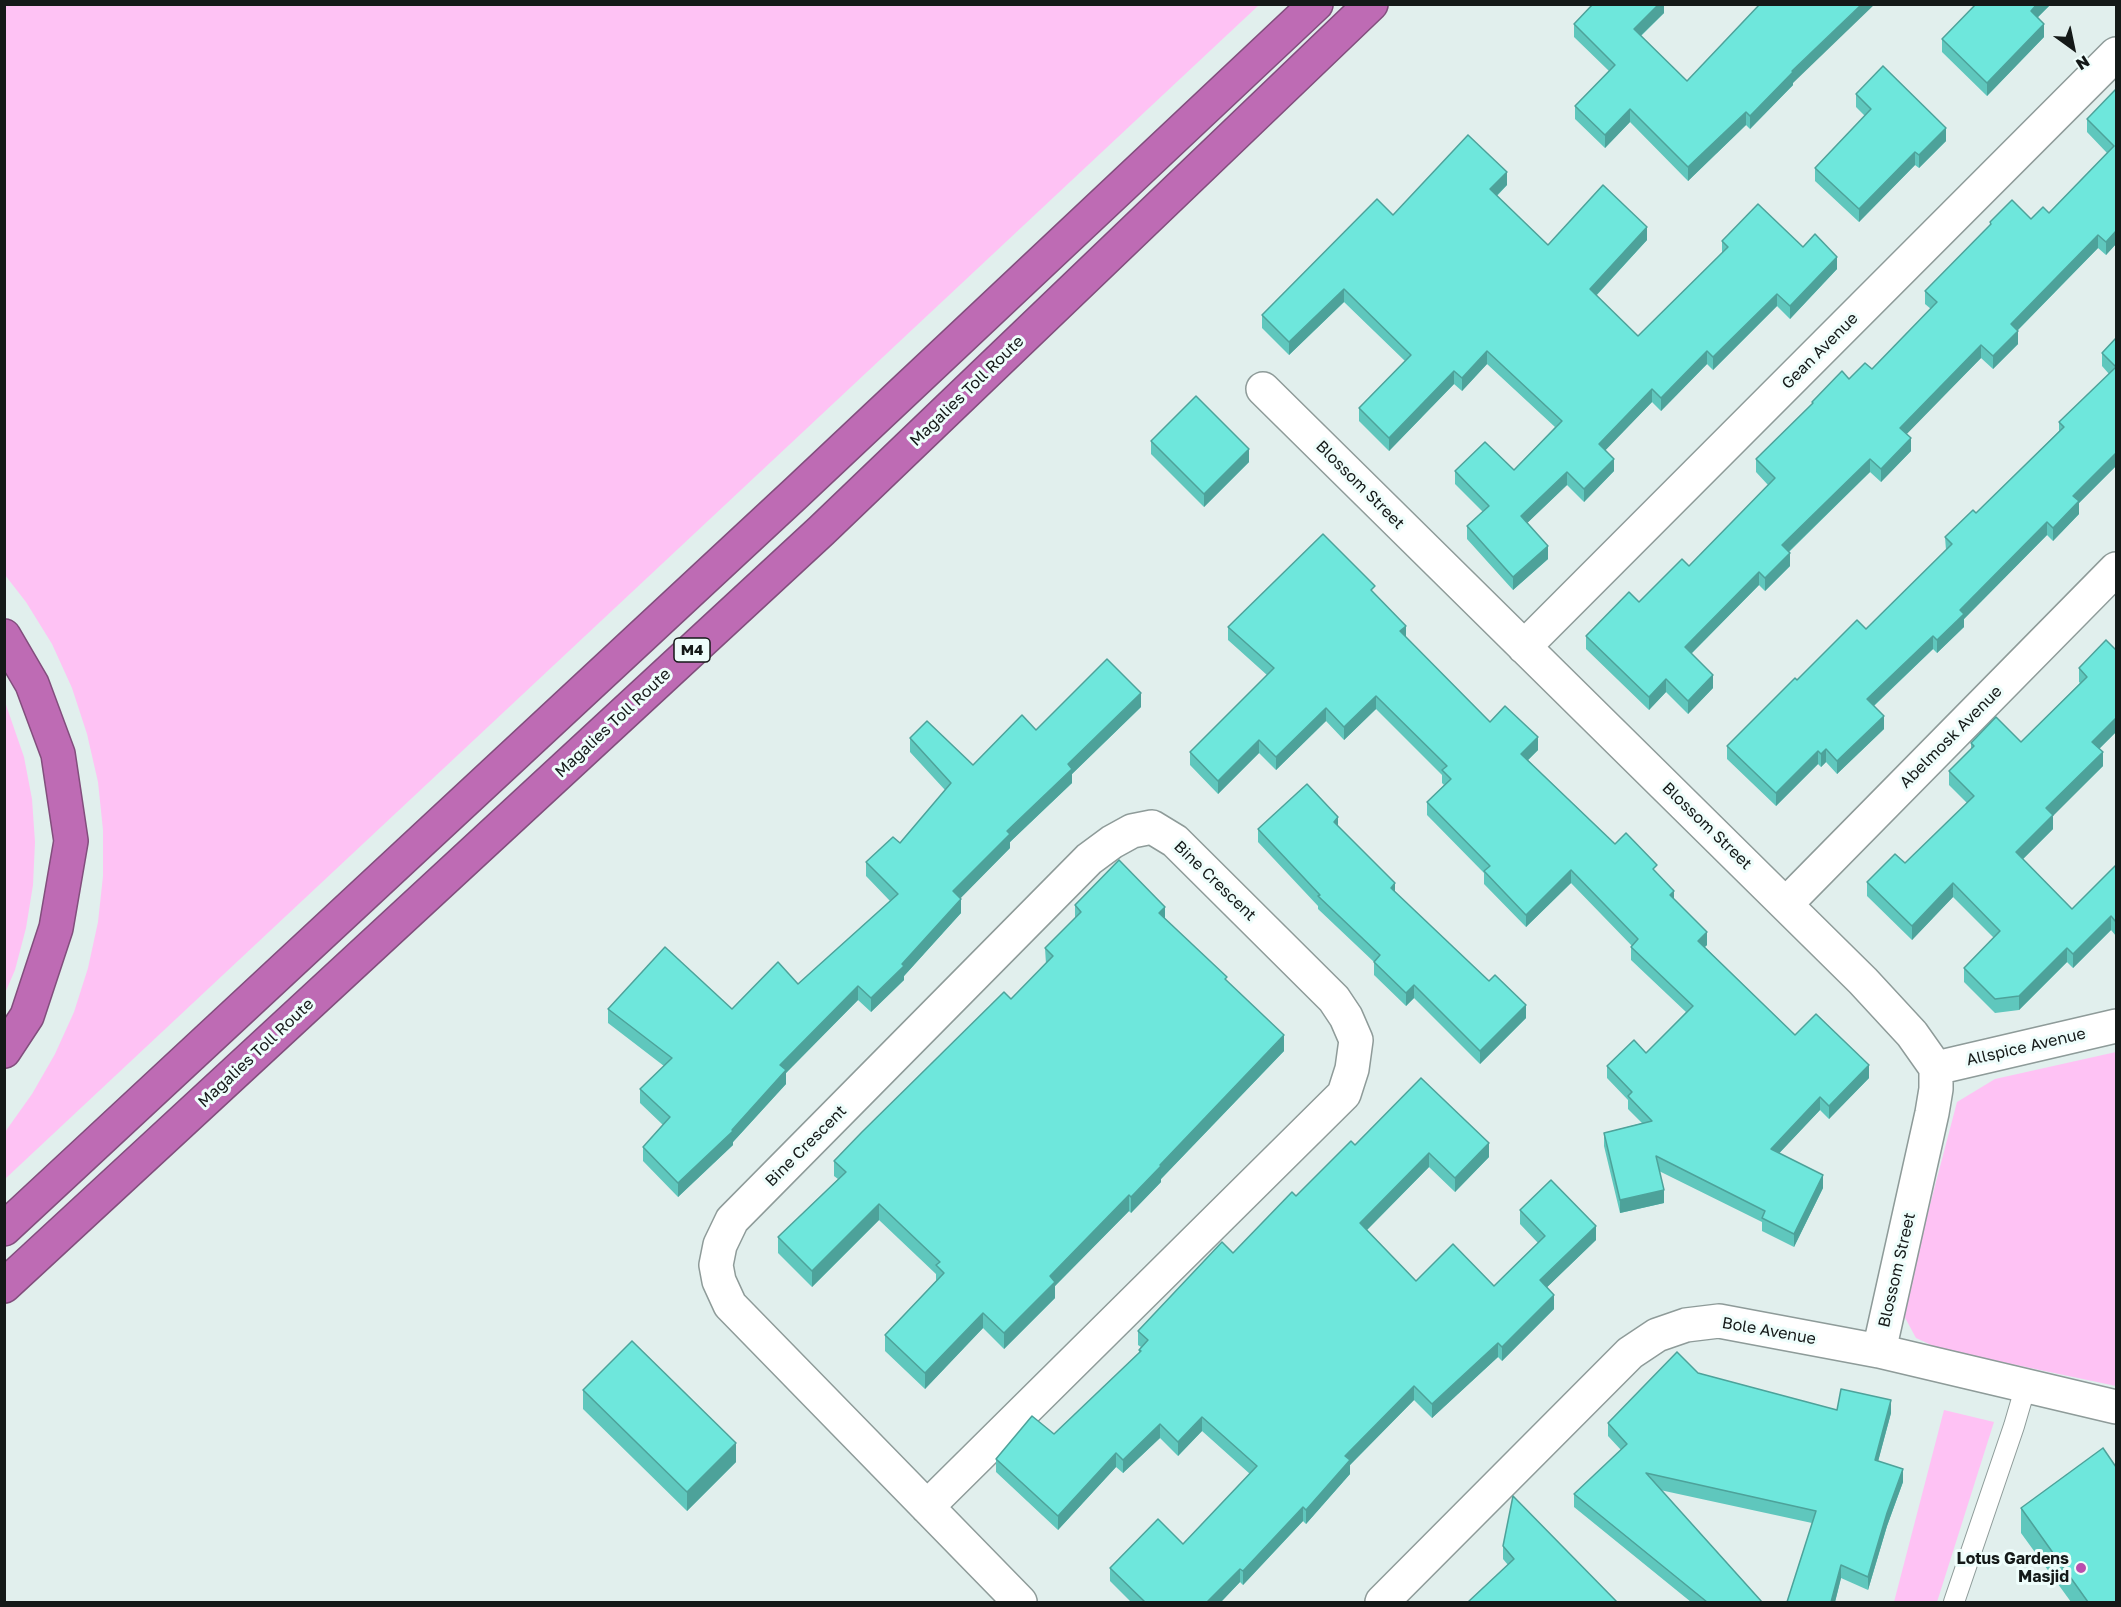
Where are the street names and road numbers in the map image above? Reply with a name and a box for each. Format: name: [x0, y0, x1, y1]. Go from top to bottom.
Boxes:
street label: Gean Avenue: [1778, 309, 1862, 393]
street label: Magalies Toll Route: [906, 332, 1028, 450]
street label: Blossom Street: [1312, 437, 1408, 533]
road number: M4: [674, 638, 710, 662]
street label: Magalies Toll Route: [551, 665, 675, 781]
street label: Abelmosk Avenue: [1896, 682, 2006, 792]
street label: Blossom Street: [1658, 778, 1756, 874]
street label: Bine Crescent: [1170, 837, 1260, 925]
street label: Magalies Toll Route: [194, 995, 318, 1111]
street label: Allspice Avenue: [1965, 1024, 2087, 1070]
street label: Bine Crescent: [761, 1101, 851, 1191]
street label: Blossom Street: [1874, 1211, 1920, 1329]
street label: Bole Avenue: [1721, 1313, 1817, 1349]

